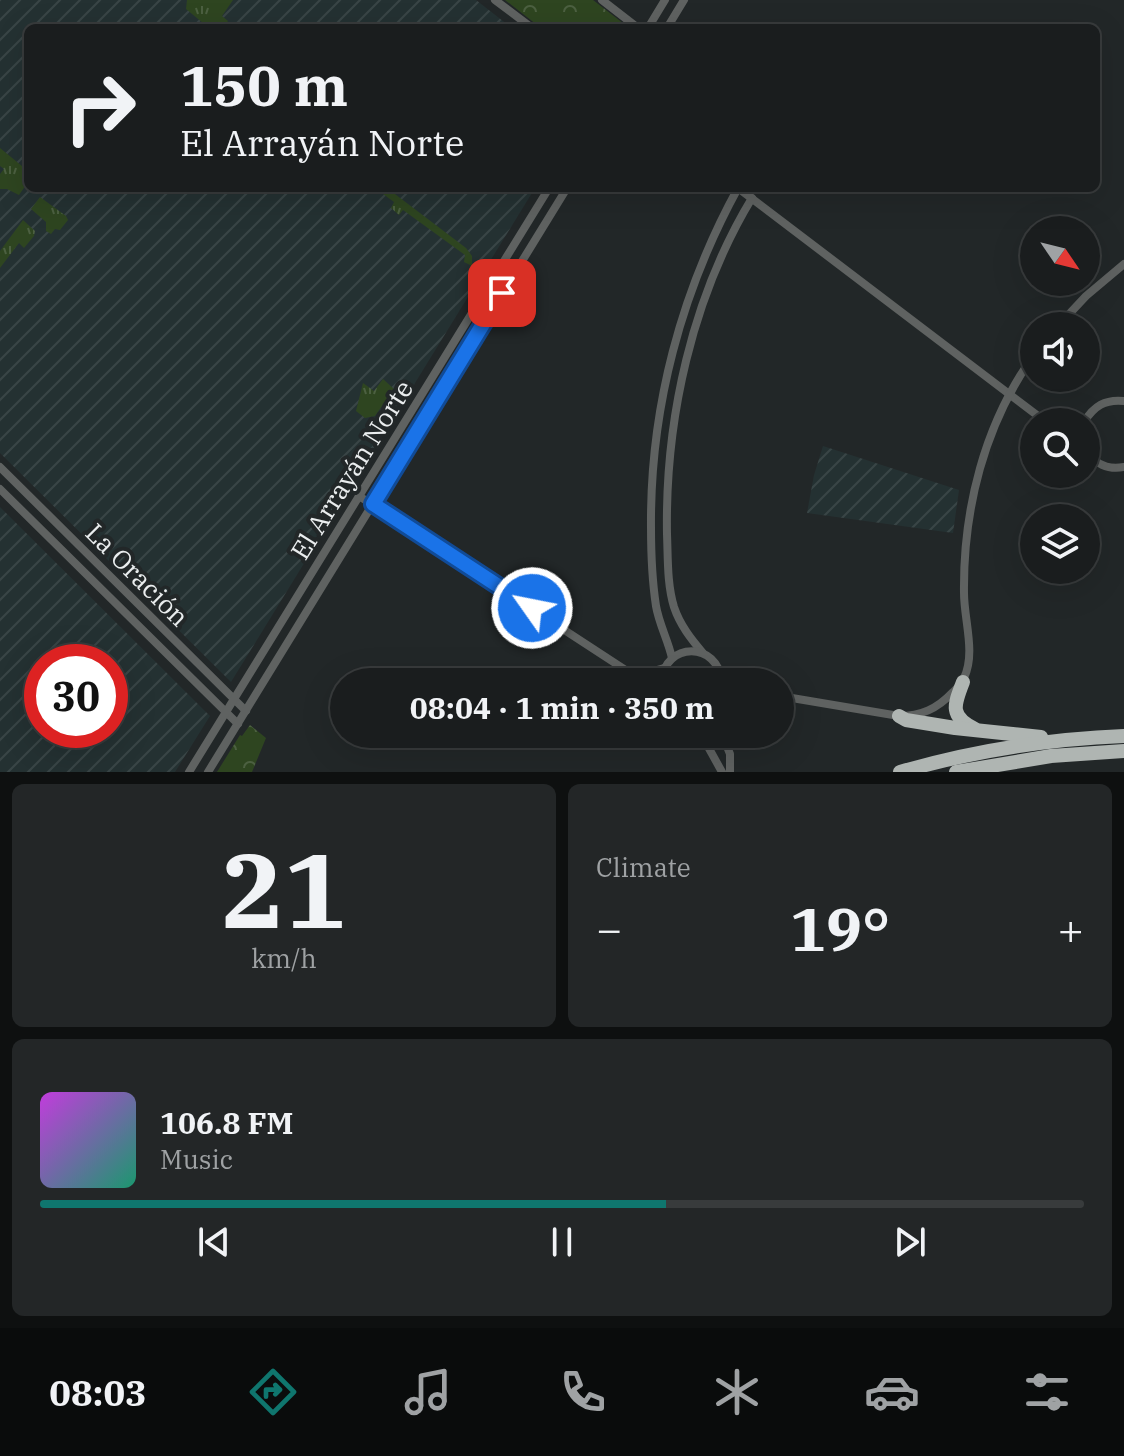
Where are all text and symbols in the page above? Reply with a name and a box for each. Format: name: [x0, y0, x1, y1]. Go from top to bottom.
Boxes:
text: 150 m: [180, 49, 348, 121]
icon: right: [48, 56, 152, 160]
text: El Arrayán Norte: [180, 119, 464, 166]
north arrow: [1020, 216, 1100, 296]
map controls: [1020, 216, 1100, 584]
pin: [468, 259, 536, 327]
icon: arrive: [480, 271, 524, 315]
button: sound: [1020, 312, 1100, 392]
street label: El Arrayán Norte: [282, 373, 420, 566]
button: search: [1020, 408, 1100, 488]
button: layers: [1020, 504, 1100, 584]
street label: La Oración: [79, 515, 197, 633]
position arrow: [490, 566, 574, 650]
speed limit sign: 30: [24, 644, 128, 748]
text: 08:04 · 1 min · 350 m: [410, 688, 714, 727]
text: 21: [222, 821, 346, 957]
text: Climate: [596, 850, 691, 884]
text: 19°: [790, 889, 890, 968]
text: −: [596, 900, 622, 957]
text: +: [1058, 900, 1084, 957]
text: km/h: [251, 941, 317, 975]
text: 106.8 FM: [160, 1103, 293, 1142]
text: Music: [160, 1142, 233, 1176]
icon: previous: [192, 1220, 236, 1264]
icon: pause: [540, 1220, 584, 1264]
icon: next: [888, 1220, 932, 1264]
icon: directions: [245, 1364, 301, 1420]
icon: music: [400, 1364, 456, 1420]
icon: phone: [555, 1364, 611, 1420]
icon: climate: [709, 1364, 765, 1420]
icon: car: [864, 1364, 920, 1420]
icon: filters: [1019, 1364, 1075, 1420]
text: 08:03: [49, 1369, 147, 1416]

